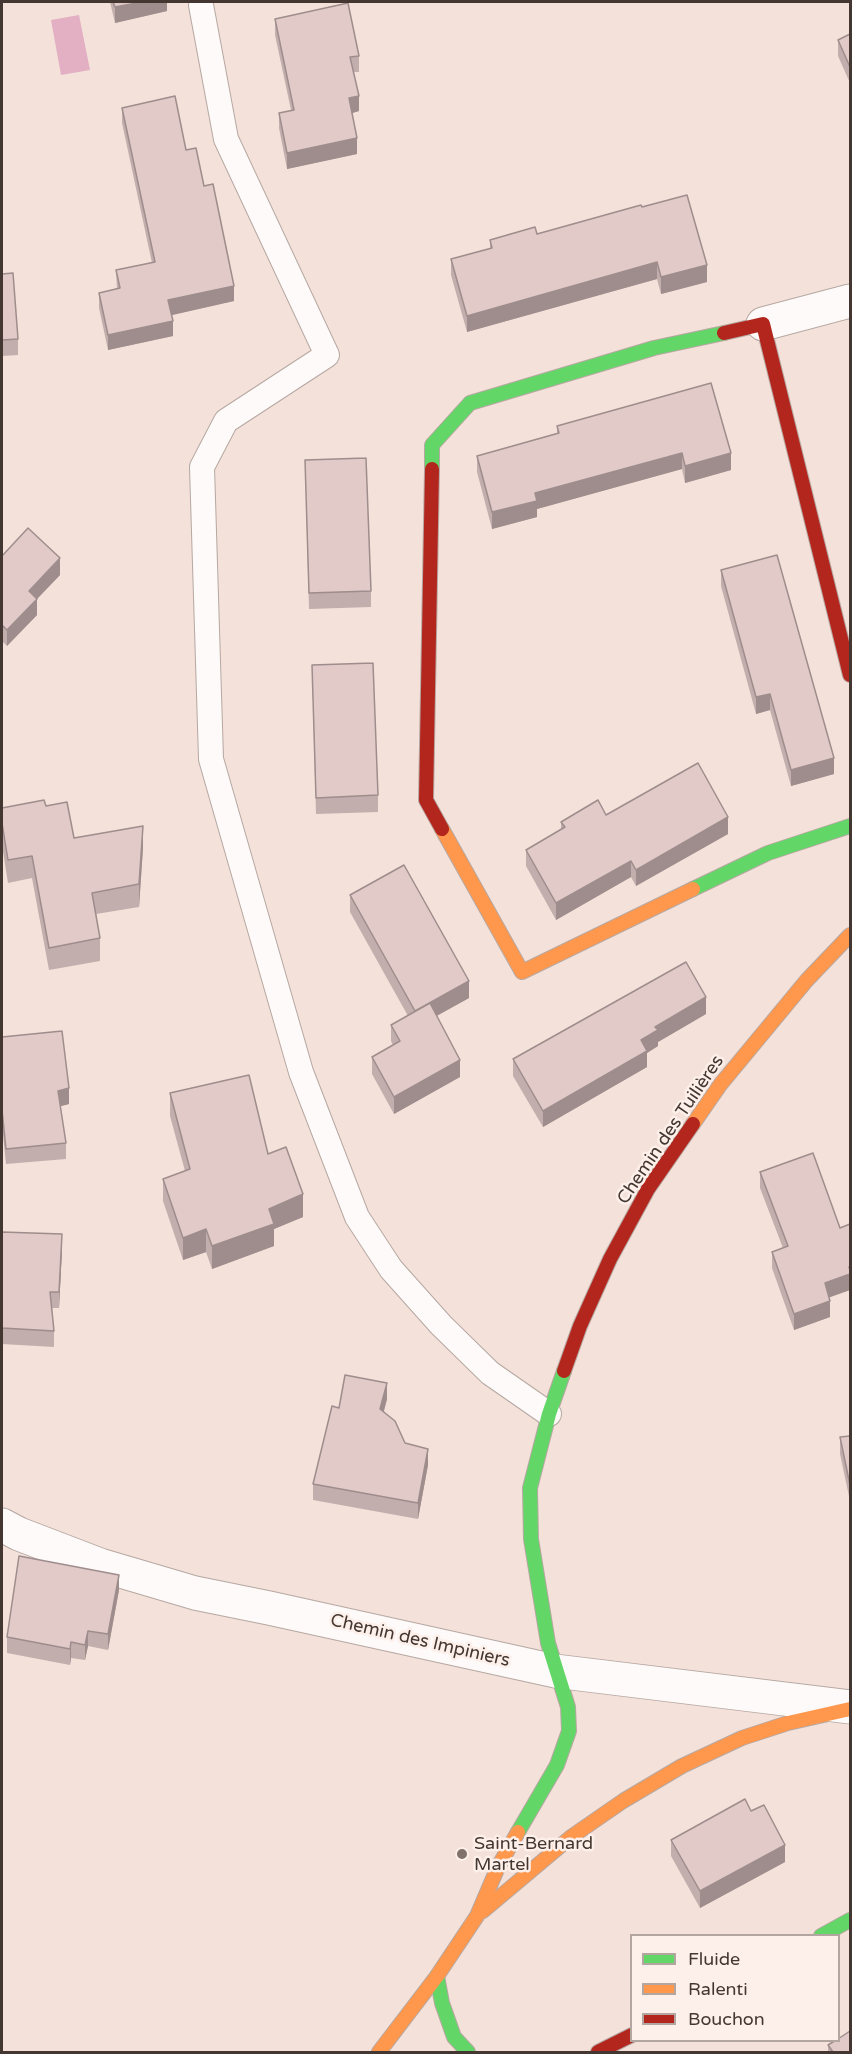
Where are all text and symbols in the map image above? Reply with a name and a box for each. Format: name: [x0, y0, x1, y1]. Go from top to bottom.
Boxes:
street label: Chemin des Tuilières: [613, 1051, 729, 1209]
street label: Chemin des Impiniers: [328, 1610, 512, 1672]
place label: Saint-Bernard Martel: [474, 1833, 593, 1876]
marker: Saint-Bernard Martel: [455, 1847, 469, 1861]
legend: [630, 1934, 840, 2042]
text: Fluide: [688, 1948, 740, 1970]
text: Ralenti: [688, 1978, 748, 2000]
text: Bouchon: [688, 2008, 765, 2030]

